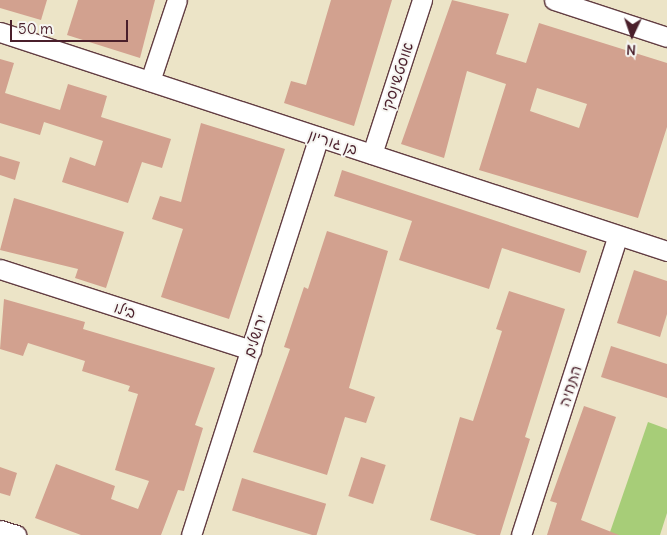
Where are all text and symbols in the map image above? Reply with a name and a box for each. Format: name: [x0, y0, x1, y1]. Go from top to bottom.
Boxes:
scale bar: [12, 10, 130, 42]
north arrow: [607, 10, 657, 60]
text: 50 m: [18, 19, 53, 38]
street label: אוסטשינסקי: [377, 40, 417, 114]
text: N: [626, 41, 637, 59]
street label: בן גוריון: [306, 126, 360, 158]
street label: בילו: [112, 298, 138, 322]
street label: ירושלים: [240, 312, 270, 360]
street label: התחיה: [555, 363, 585, 409]

